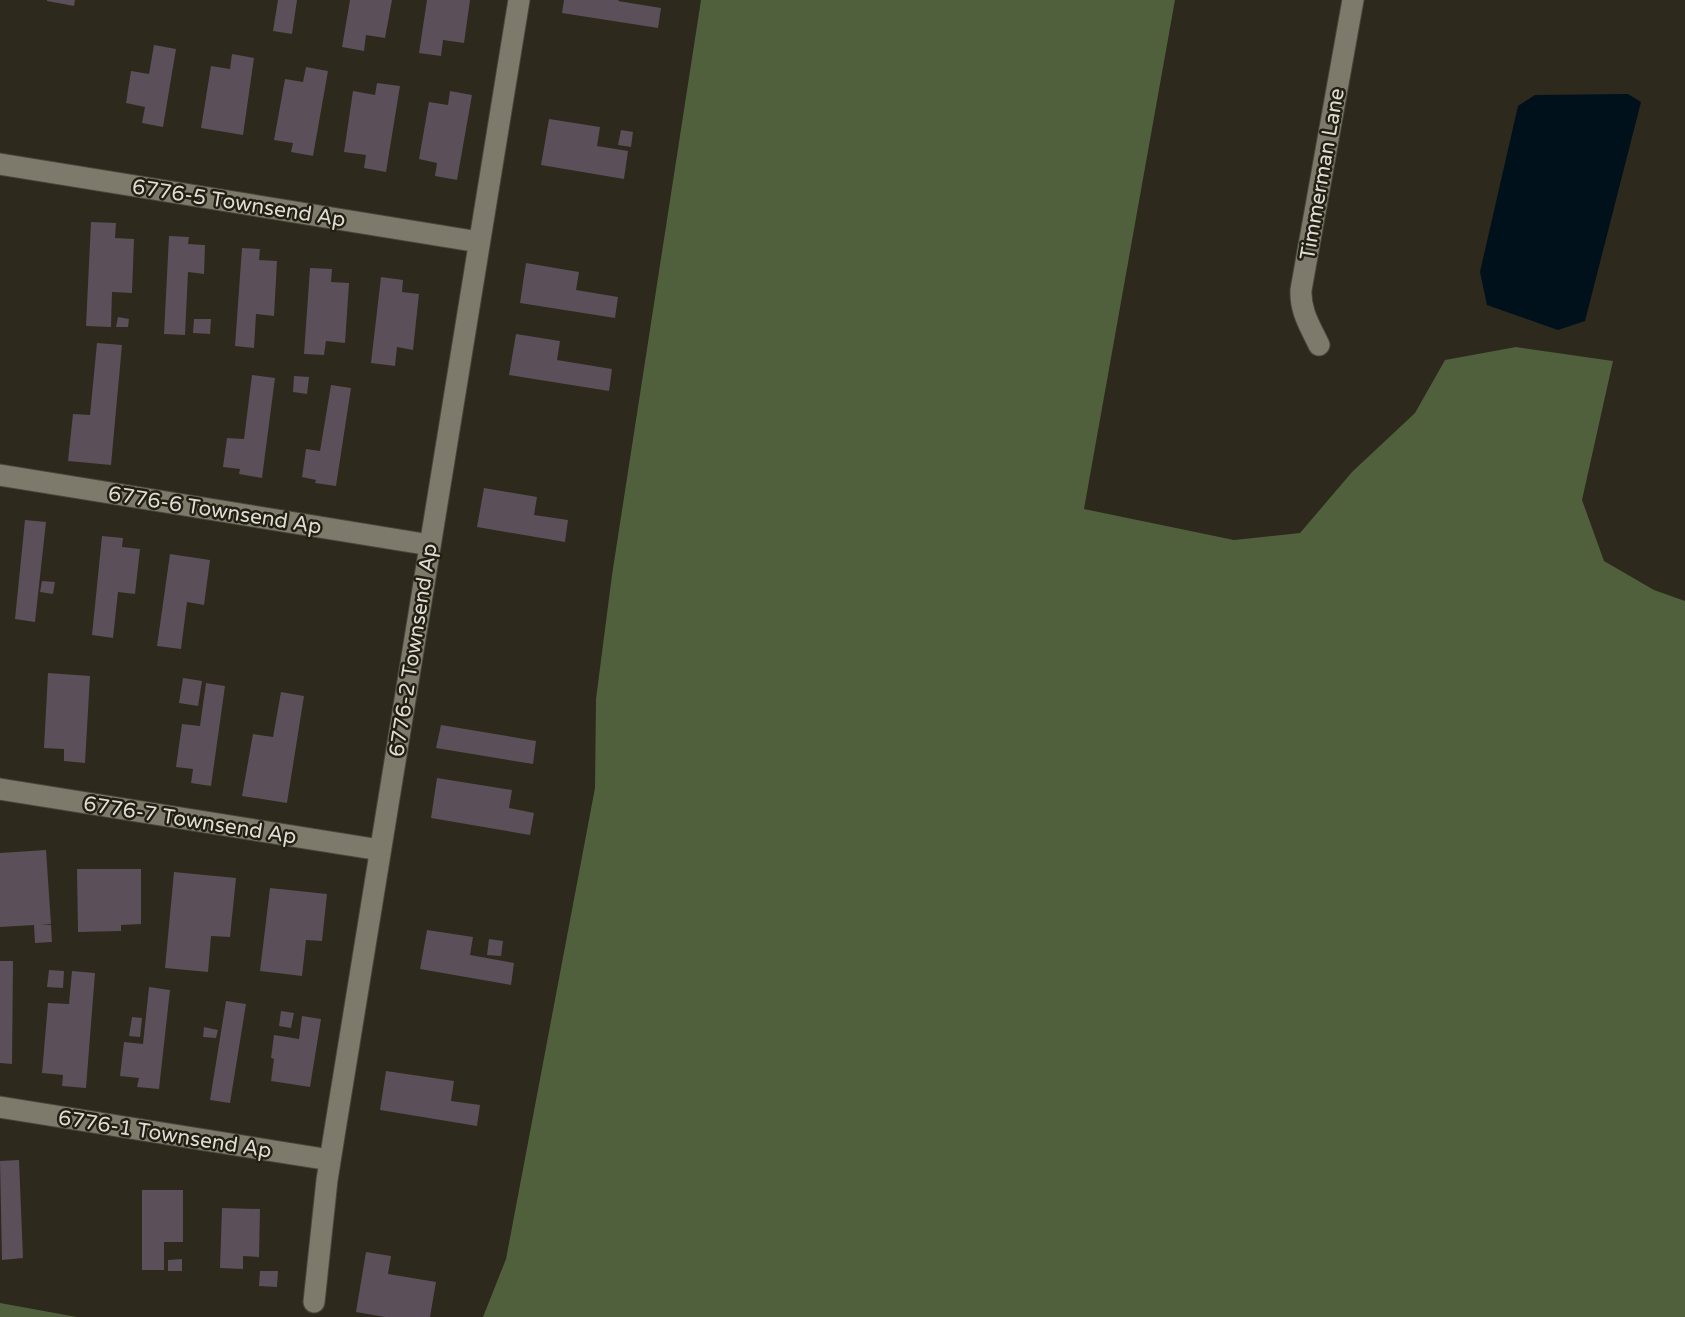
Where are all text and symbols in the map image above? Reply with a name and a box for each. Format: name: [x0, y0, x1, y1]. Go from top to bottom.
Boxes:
street label: Timmerman Lane: [1295, 86, 1350, 262]
street label: 6776-5 Townsend Ap: [130, 174, 347, 233]
street label: 6776-6 Townsend Ap: [106, 481, 323, 540]
street label: 6776-2 Townsend Ap: [384, 542, 443, 759]
street label: 6776-7 Townsend Ap: [82, 791, 298, 850]
street label: 6776-1 Townsend Ap: [56, 1105, 273, 1164]

